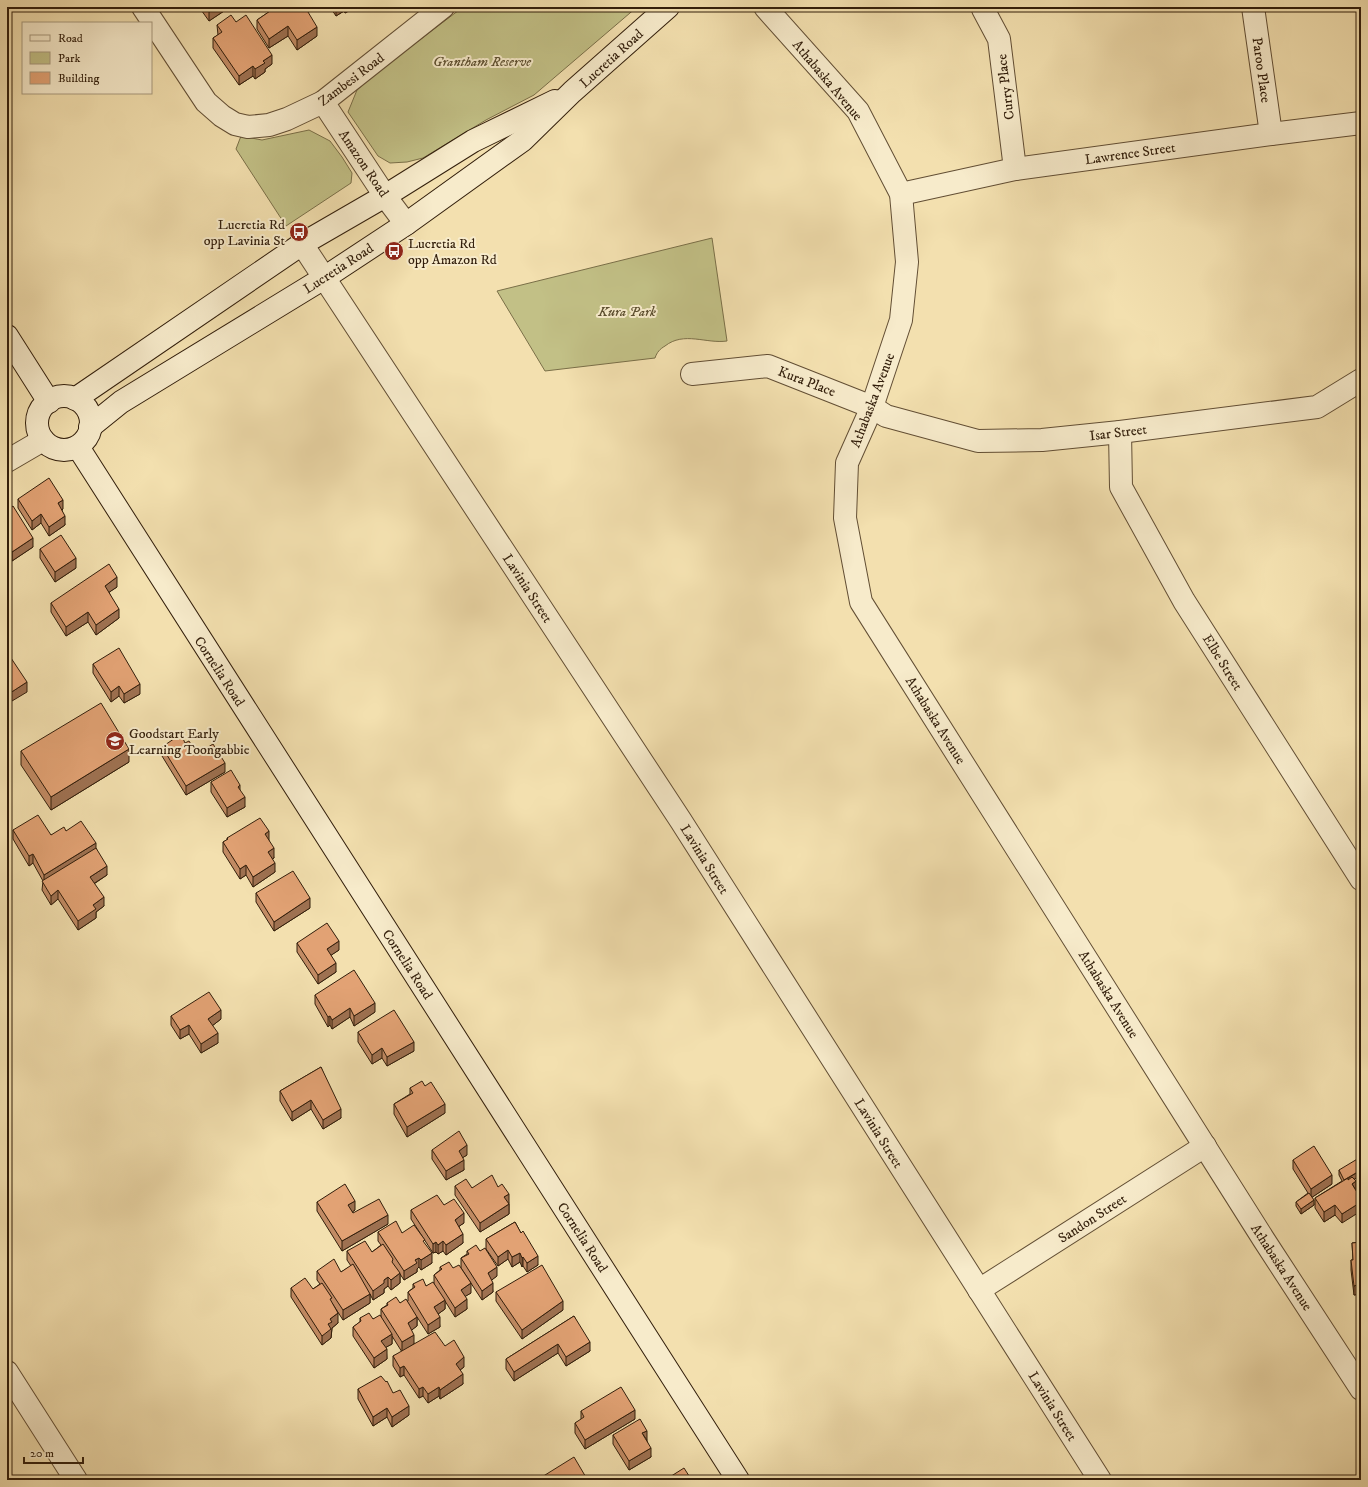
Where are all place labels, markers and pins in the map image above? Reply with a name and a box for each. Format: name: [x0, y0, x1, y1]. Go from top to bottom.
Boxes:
place label: Lucretia Rd opp Lavinia St: [204, 216, 286, 250]
bus stop icon: Lucretia Rd opp Lavinia St: [288, 221, 310, 243]
place label: Lucretia Rd opp Amazon Rd: [408, 235, 497, 269]
bus stop icon: Lucretia Rd opp Amazon Rd: [383, 240, 405, 262]
place label: Goodstart Early Learning Toongabbie: [129, 725, 250, 759]
school or university icon: Goodstart Early Learning Toongabbie: [104, 730, 126, 752]

